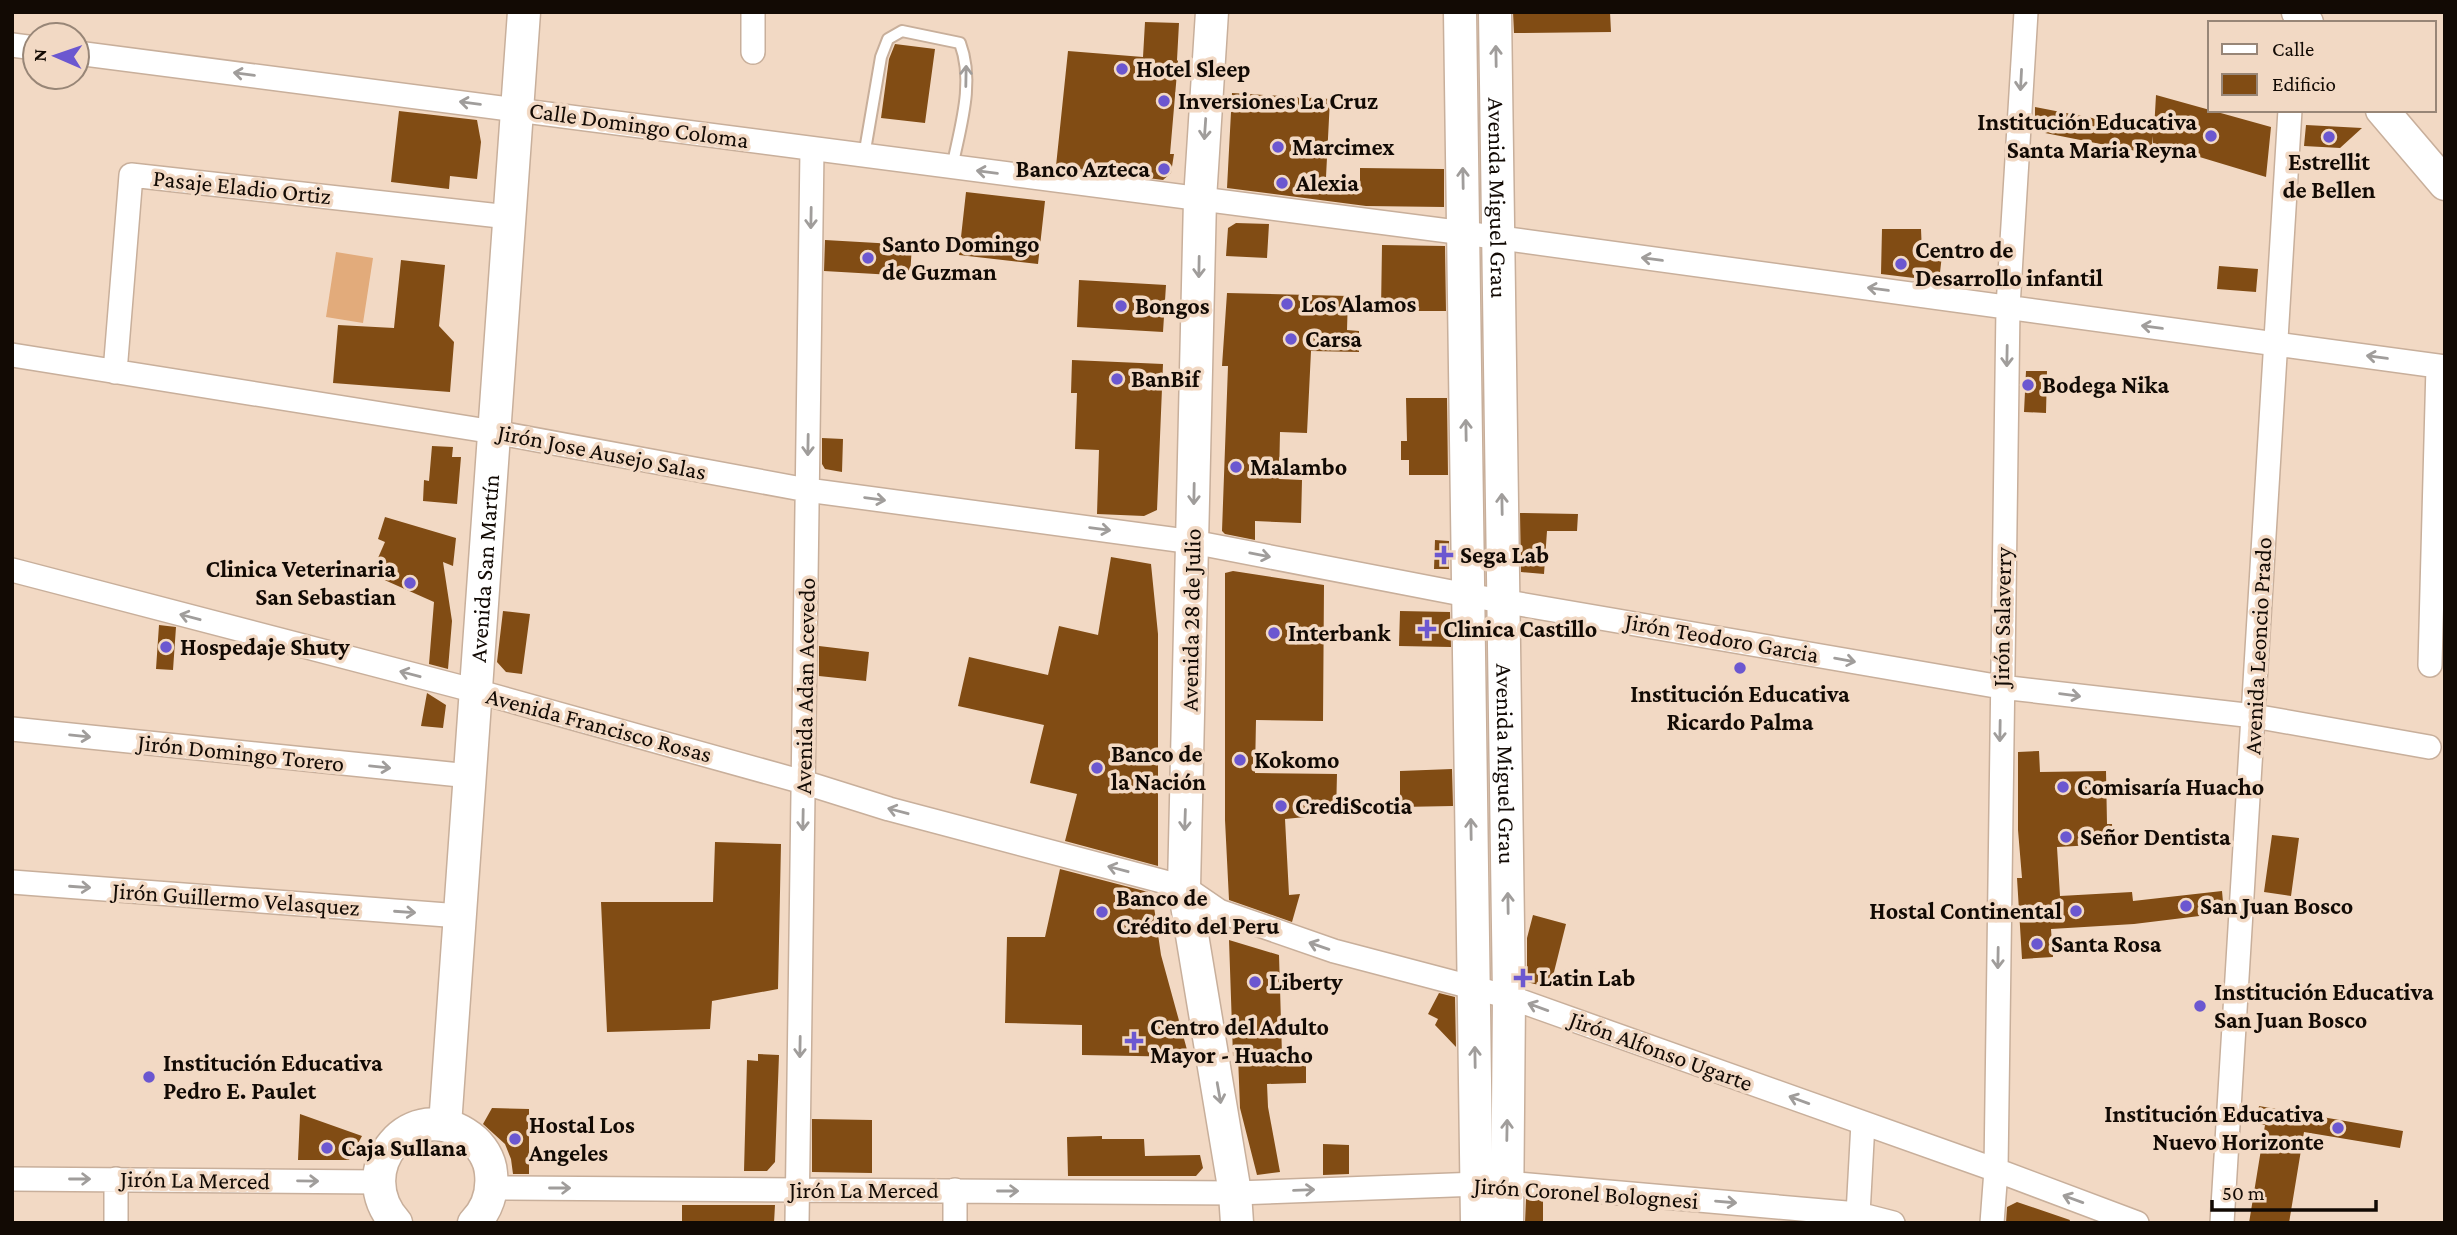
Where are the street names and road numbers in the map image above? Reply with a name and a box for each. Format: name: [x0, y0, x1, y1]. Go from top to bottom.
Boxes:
street label: Calle Domingo Coloma: [527, 96, 751, 153]
street label: Avenida Miguel Grau: [1483, 97, 1513, 299]
street label: Pasaje Eladio Ortiz: [152, 164, 332, 209]
street label: Jirón Jose Ausejo Salas: [494, 418, 709, 485]
street label: Avenida San Martín: [464, 473, 504, 663]
street label: Avenida 28 de Julio: [1175, 528, 1206, 712]
street label: Avenida Leoncio Prado: [2238, 537, 2277, 755]
street label: Jirón Salaverry: [1987, 546, 2016, 689]
street label: Avenida Adan Acevedo: [789, 577, 820, 795]
street label: Jirón Teodoro Garcia: [1621, 607, 1821, 668]
street label: Avenida Miguel Grau: [1491, 663, 1521, 865]
street label: Avenida Francisco Rosas: [483, 681, 715, 768]
street label: Jirón Domingo Torero: [134, 728, 346, 777]
street label: Jirón Guillermo Velasquez: [109, 876, 361, 921]
street label: Jirón Alfonso Ugarte: [1564, 1004, 1756, 1096]
street label: Jirón La Merced: [118, 1165, 271, 1194]
street label: Jirón Coronel Bolognesi: [1471, 1171, 1699, 1214]
street label: Jirón La Merced: [787, 1176, 939, 1203]

